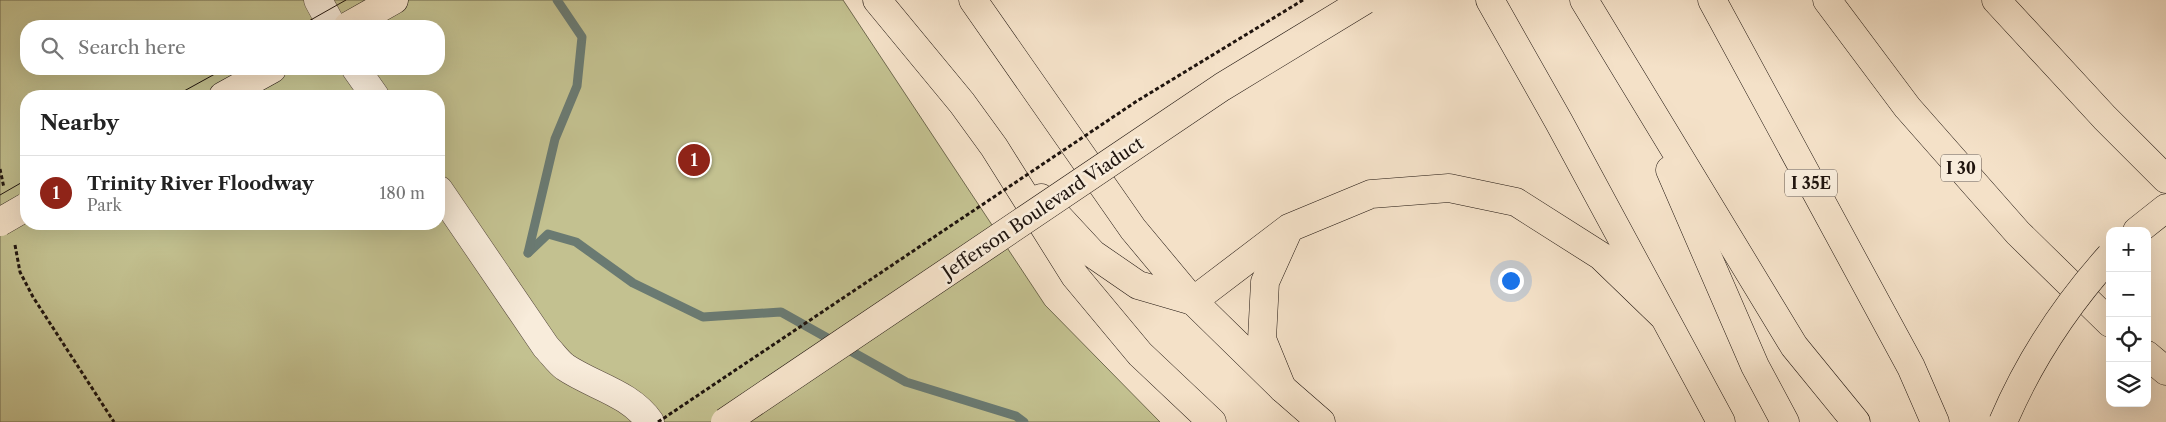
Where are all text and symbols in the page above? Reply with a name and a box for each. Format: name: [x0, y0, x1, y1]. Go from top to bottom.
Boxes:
search box: [20, 20, 445, 75]
icon: search: [38, 34, 66, 62]
text: Search here: [78, 36, 186, 59]
text: Nearby: [40, 110, 119, 135]
street label: Jefferson Boulevard Viaduct: [936, 132, 1148, 285]
pin: 1: [678, 141, 710, 179]
road number: I 30: [1941, 154, 1981, 182]
road number: I 35E: [1785, 170, 1837, 197]
text: Trinity River Floodway: [87, 172, 314, 195]
text: 1: [52, 183, 60, 203]
text: 180 m: [379, 183, 425, 203]
text: Park: [87, 195, 122, 215]
map controls: [2106, 227, 2151, 407]
button: +: [2106, 227, 2151, 272]
your location: [1498, 268, 1524, 294]
button: −: [2106, 272, 2151, 317]
button: locate: [2106, 317, 2151, 362]
button: layers: [2106, 362, 2151, 407]

